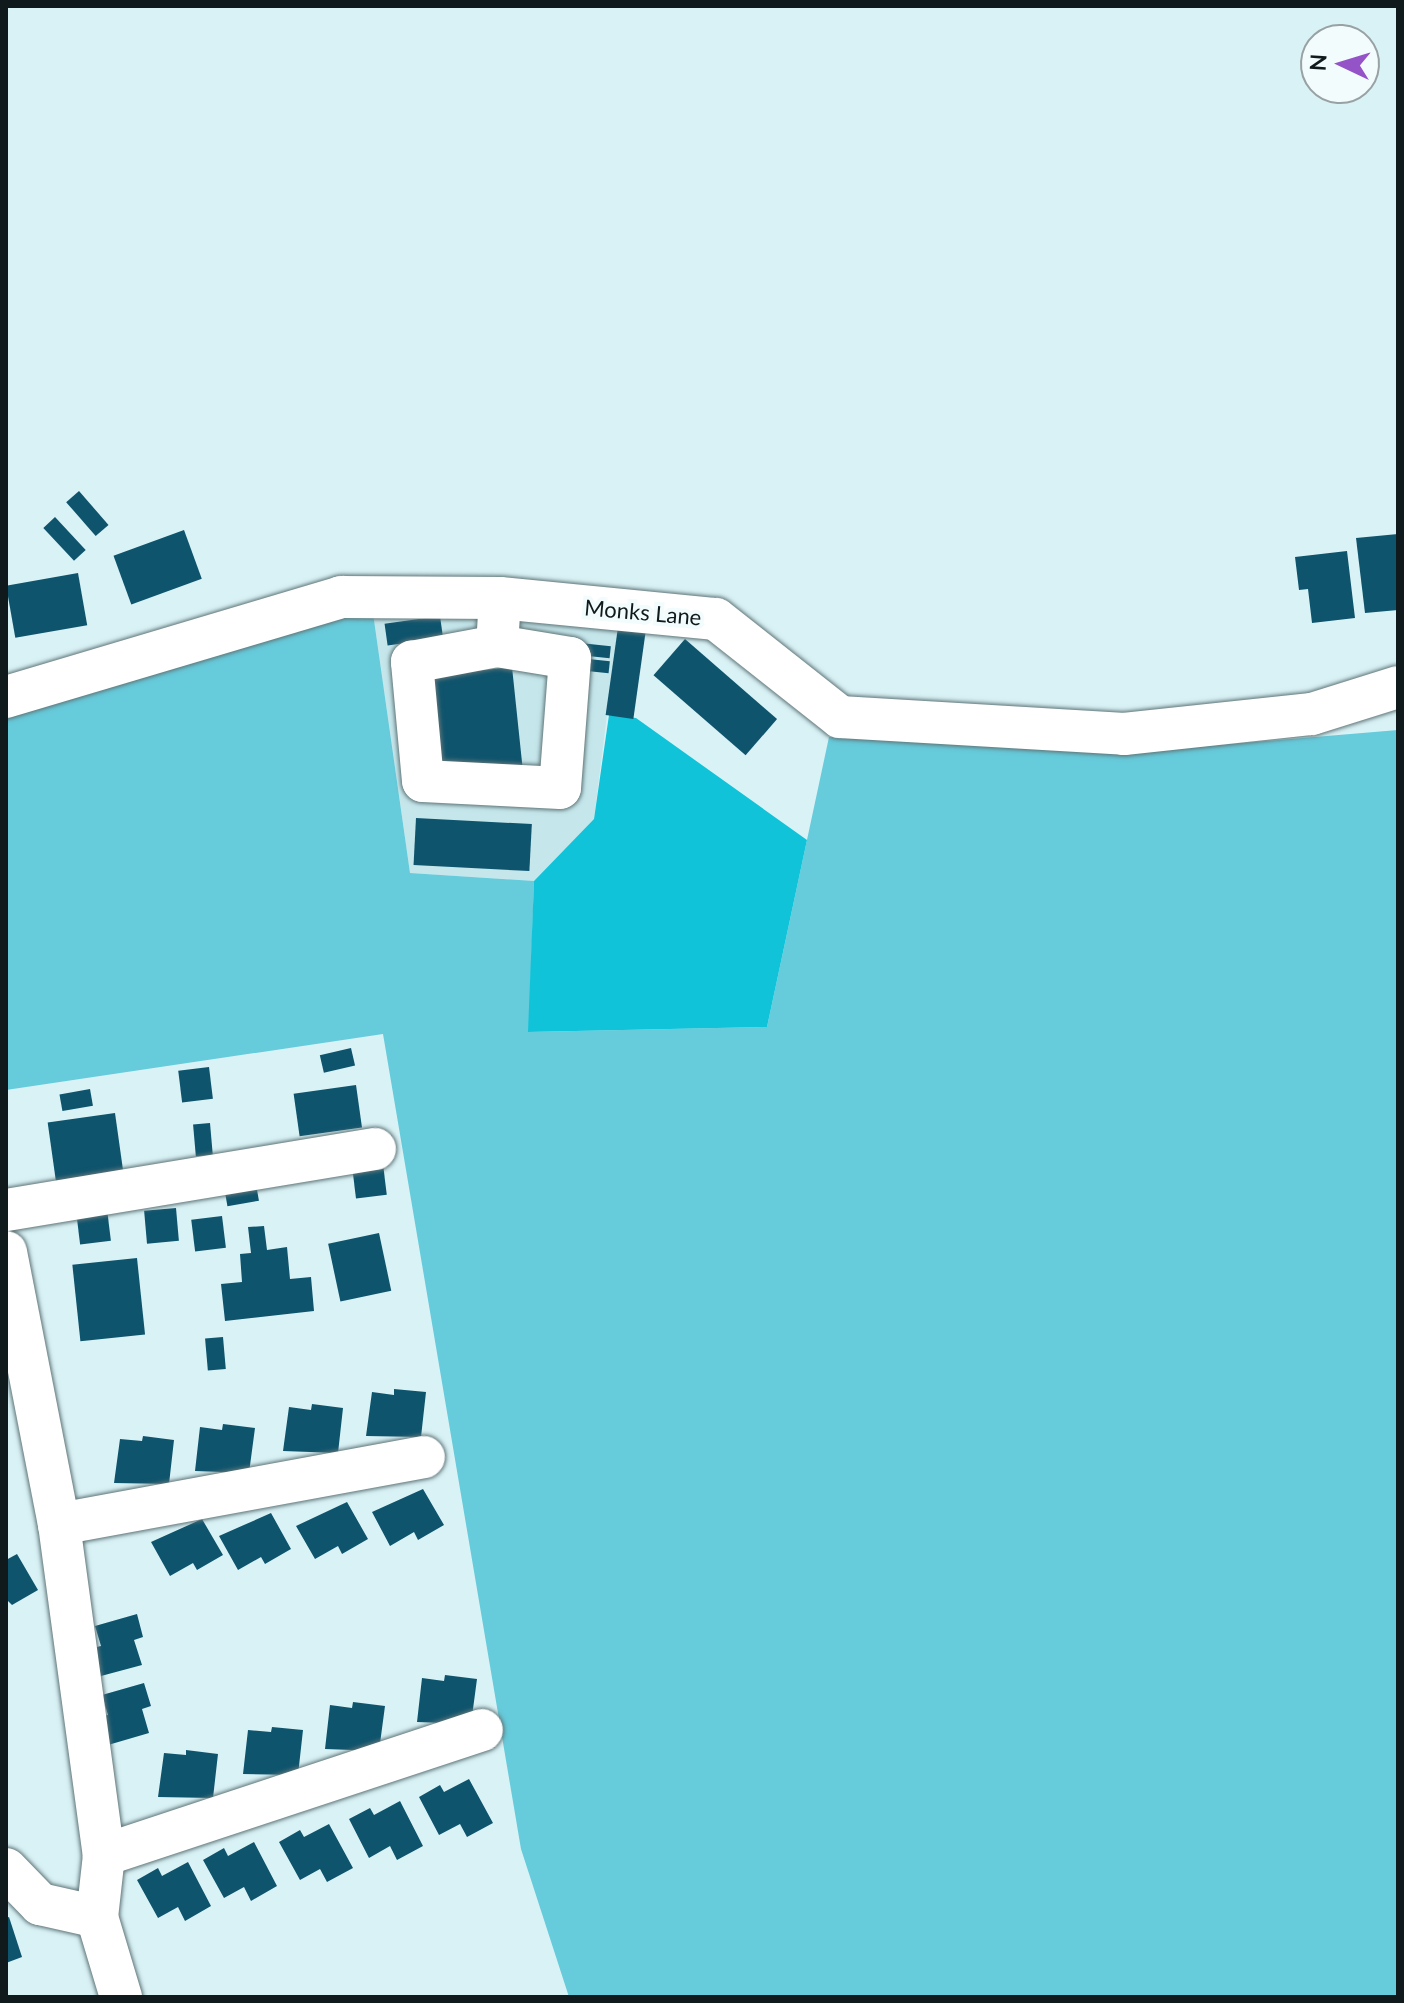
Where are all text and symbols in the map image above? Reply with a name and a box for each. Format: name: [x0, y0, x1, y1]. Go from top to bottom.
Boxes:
north arrow: [1300, 24, 1380, 104]
text: N: [1303, 53, 1332, 72]
street label: Monks Lane: [583, 594, 703, 630]

